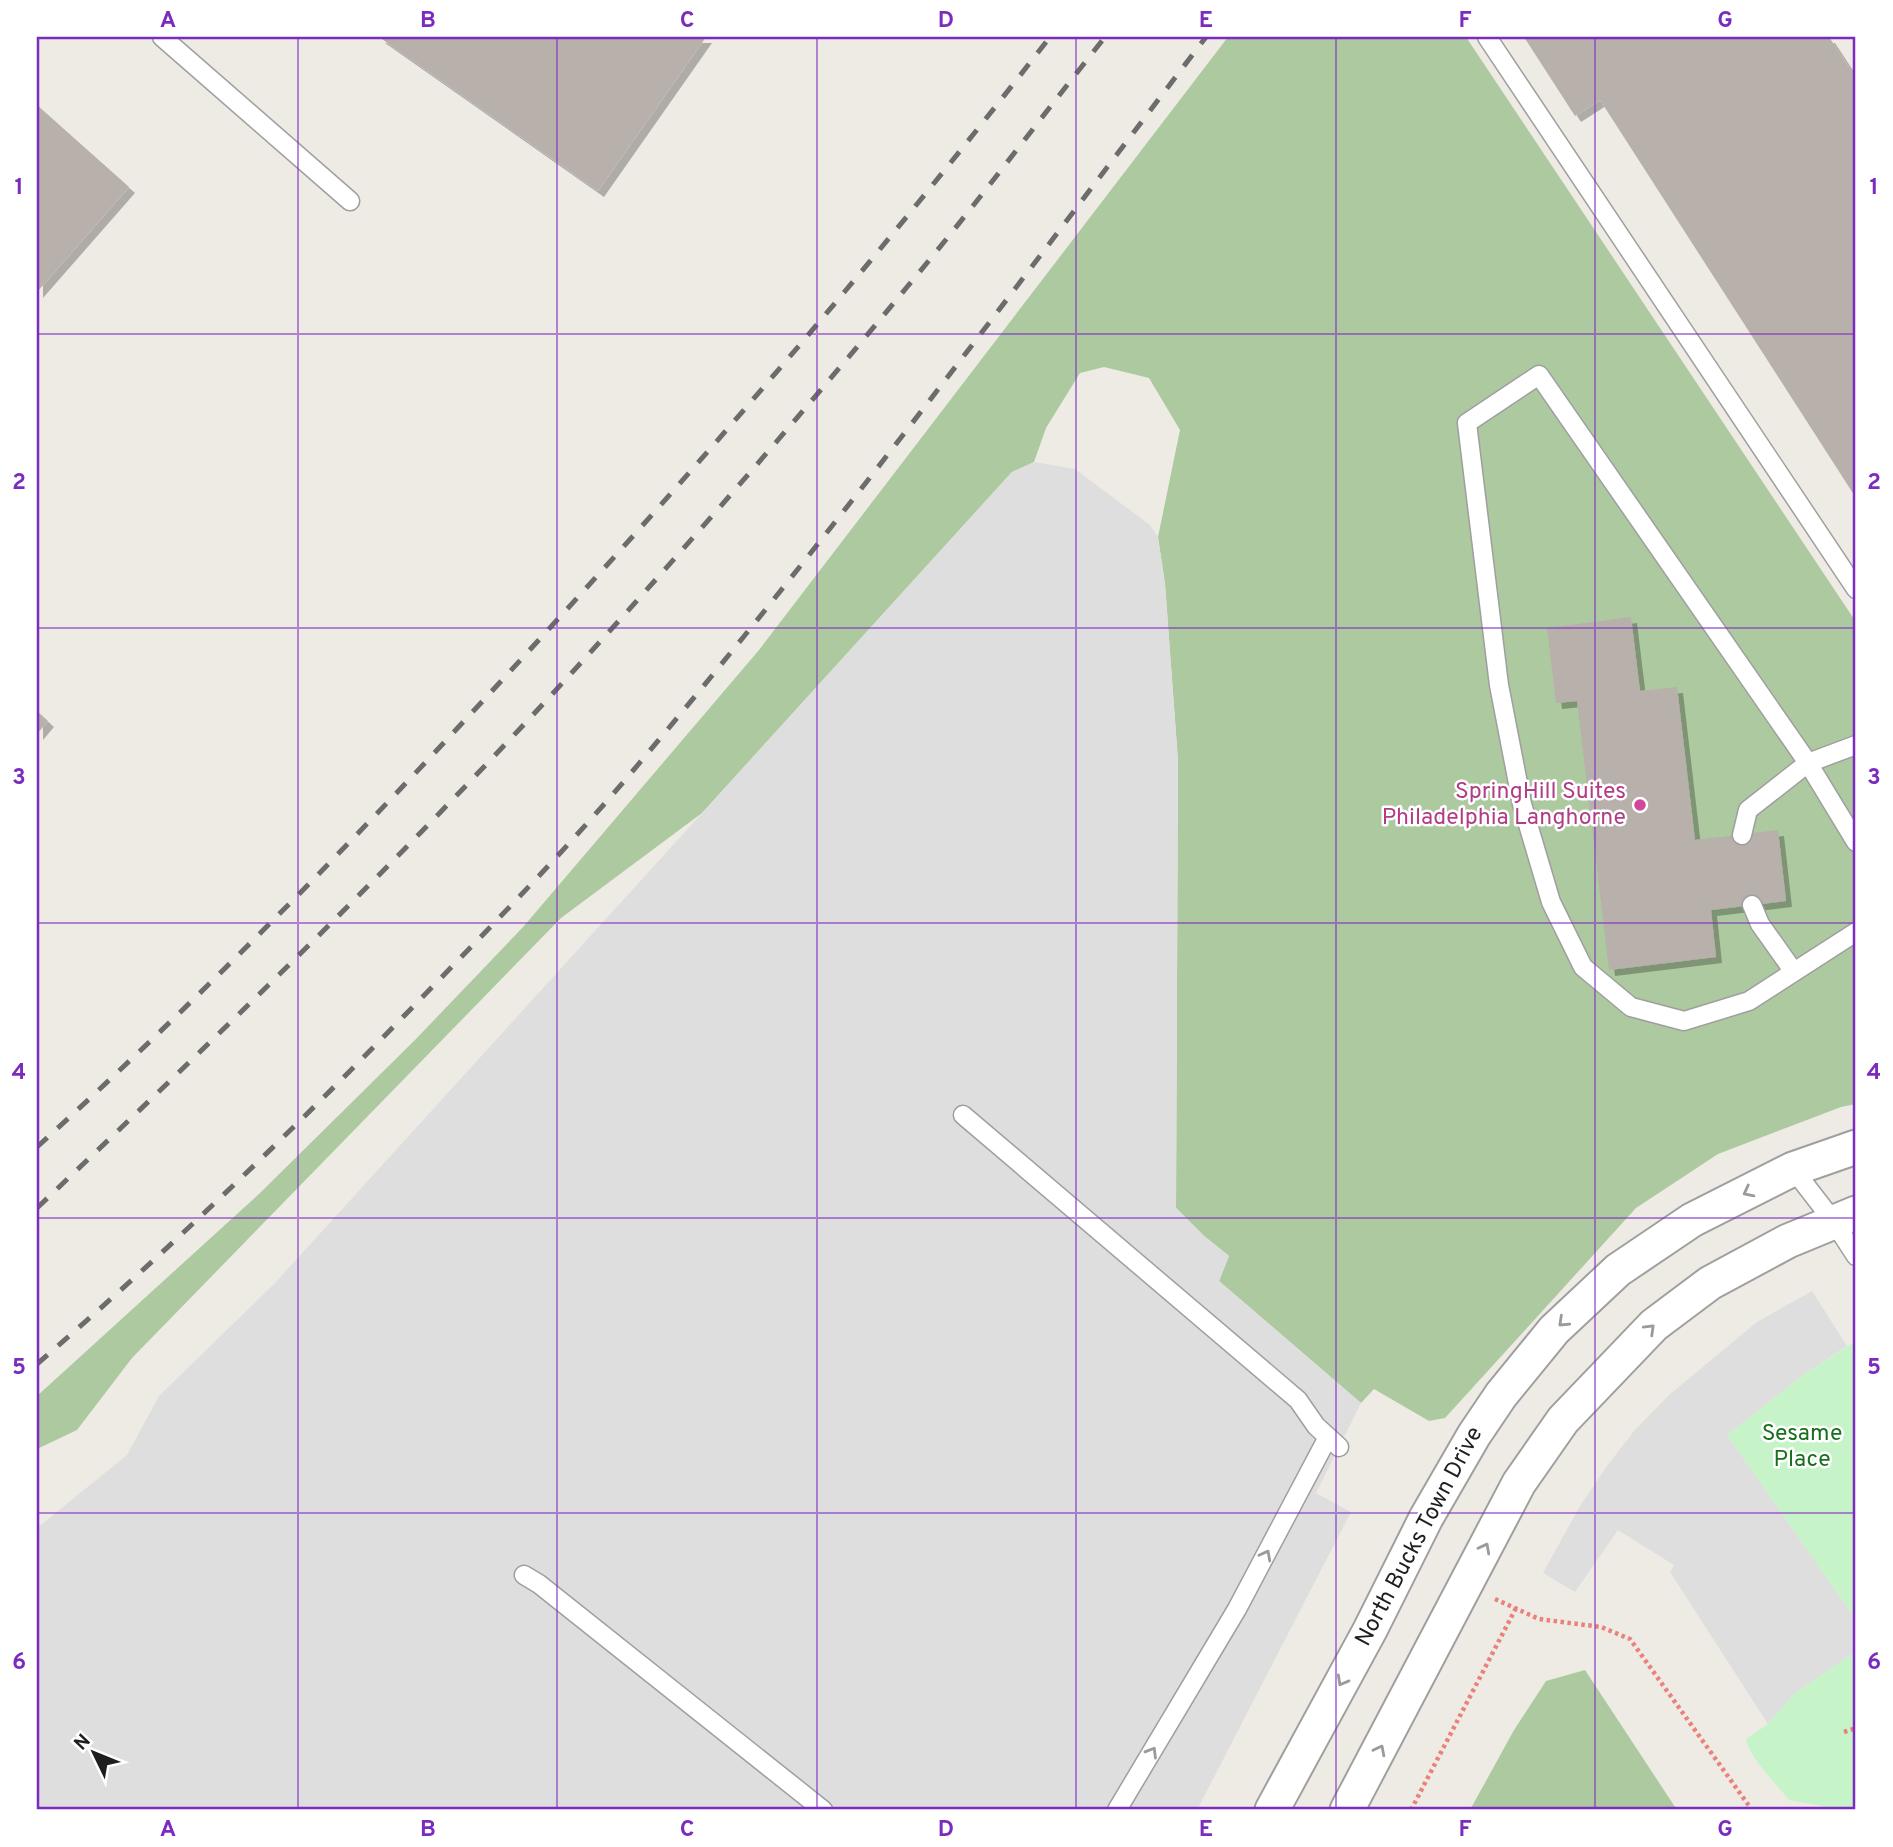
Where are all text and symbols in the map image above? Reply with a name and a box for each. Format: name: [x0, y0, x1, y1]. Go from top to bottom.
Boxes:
text: A: [160, 7, 176, 36]
text: B: [420, 7, 436, 36]
text: C: [680, 7, 694, 36]
text: D: [938, 7, 954, 36]
text: E: [1199, 7, 1213, 36]
text: F: [1458, 7, 1472, 36]
text: G: [1717, 7, 1733, 36]
text: 1: [14, 174, 24, 203]
text: 1: [1869, 174, 1879, 203]
text: 2: [12, 469, 26, 498]
text: 2: [1867, 469, 1881, 498]
text: 3: [12, 764, 26, 793]
text: 3: [1867, 764, 1881, 793]
place label: SpringHill Suites Philadelphia Langhorne: [1382, 778, 1626, 833]
marker: SpringHill Suites Philadelphia Langhorne: [1632, 797, 1648, 813]
text: 4: [12, 1059, 26, 1088]
text: 4: [1867, 1059, 1881, 1088]
one-way arrow: [1743, 1183, 1755, 1197]
one-way arrow: [1558, 1313, 1571, 1326]
one-way arrow: [1642, 1325, 1655, 1338]
text: 5: [12, 1354, 26, 1383]
text: 5: [1867, 1354, 1881, 1383]
park label: Sesame Place: [1762, 1420, 1842, 1475]
street label: North Bucks Town Drive: [1350, 1422, 1490, 1652]
one-way arrow: [1476, 1543, 1490, 1555]
one-way arrow: [1258, 1549, 1271, 1562]
text: 6: [12, 1649, 26, 1678]
text: 6: [1867, 1649, 1881, 1678]
one-way arrow: [1337, 1674, 1351, 1686]
north arrow: [60, 1717, 130, 1787]
text: N: [70, 1730, 96, 1756]
one-way arrow: [1371, 1745, 1385, 1757]
one-way arrow: [1144, 1746, 1157, 1759]
text: A: [160, 1816, 176, 1845]
text: B: [420, 1816, 436, 1845]
text: C: [680, 1816, 694, 1845]
text: D: [938, 1816, 954, 1845]
text: E: [1199, 1816, 1213, 1845]
text: F: [1458, 1816, 1472, 1845]
text: G: [1717, 1816, 1733, 1845]

